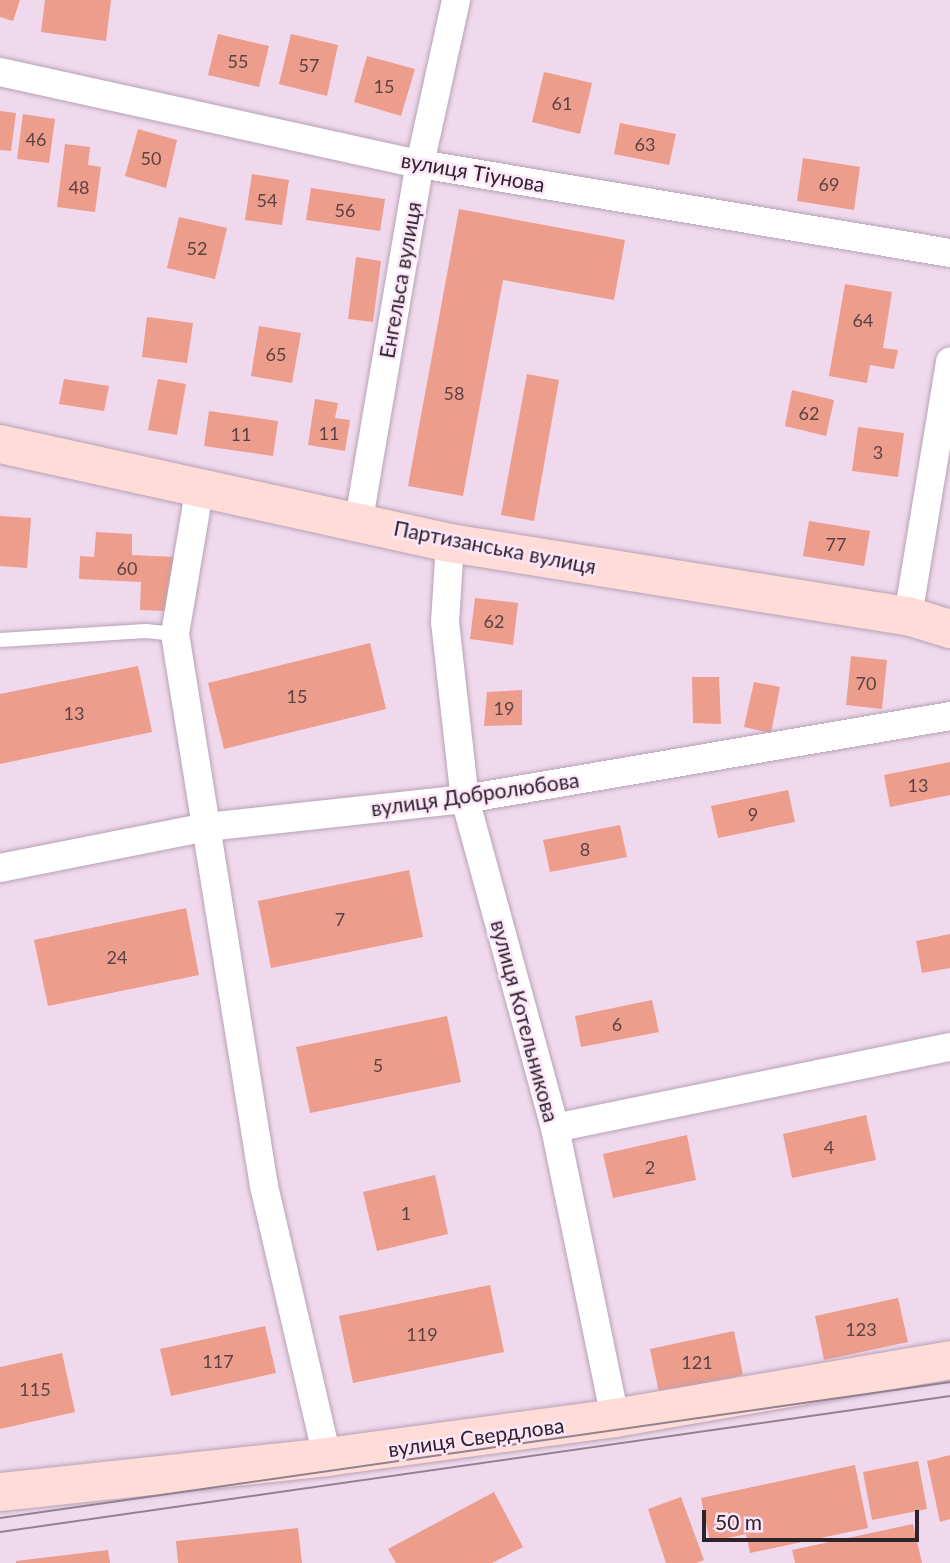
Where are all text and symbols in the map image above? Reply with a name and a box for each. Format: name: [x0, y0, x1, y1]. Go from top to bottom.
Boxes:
house number: 55: [228, 50, 248, 72]
house number: 57: [299, 54, 319, 76]
house number: 15: [374, 75, 394, 97]
house number: 61: [552, 92, 572, 114]
house number: 46: [26, 128, 46, 150]
house number: 63: [635, 133, 655, 155]
house number: 50: [141, 147, 161, 169]
street label: вулиця Тіунова: [399, 147, 547, 197]
house number: 69: [819, 173, 839, 195]
house number: 48: [69, 176, 89, 198]
house number: 54: [257, 189, 277, 211]
house number: 56: [335, 199, 355, 221]
street label: Енгельса вулиця: [374, 200, 426, 360]
house number: 52: [187, 237, 207, 259]
house number: 64: [853, 309, 873, 331]
house number: 65: [266, 343, 286, 365]
house number: 58: [444, 382, 464, 404]
house number: 62: [799, 402, 819, 424]
house number: 11: [319, 422, 339, 444]
house number: 11: [231, 423, 251, 445]
house number: 3: [873, 441, 883, 463]
street label: Партизанська вулиця: [392, 515, 598, 579]
house number: 77: [826, 533, 846, 555]
house number: 60: [117, 557, 137, 579]
house number: 62: [484, 610, 504, 632]
house number: 70: [856, 672, 876, 694]
house number: 15: [287, 685, 307, 707]
house number: 19: [494, 697, 514, 719]
house number: 13: [64, 702, 84, 724]
street label: вулиця Добролюбова: [369, 767, 581, 821]
house number: 13: [908, 774, 928, 796]
house number: 9: [748, 803, 758, 825]
house number: 8: [580, 838, 590, 860]
house number: 7: [335, 908, 345, 930]
street label: вулиця Котельникова: [486, 917, 564, 1125]
house number: 24: [107, 946, 127, 968]
house number: 6: [612, 1013, 622, 1035]
house number: 5: [373, 1054, 383, 1076]
house number: 4: [824, 1136, 834, 1158]
house number: 2: [645, 1156, 655, 1178]
house number: 1: [401, 1202, 411, 1224]
house number: 123: [845, 1318, 877, 1340]
house number: 119: [406, 1323, 438, 1345]
house number: 117: [202, 1350, 234, 1372]
house number: 121: [681, 1351, 713, 1373]
house number: 115: [19, 1378, 51, 1400]
street label: вулиця Свердлова: [386, 1412, 566, 1462]
scale bar: [705, 1496, 922, 1540]
text: 50 m: [715, 1509, 762, 1534]

